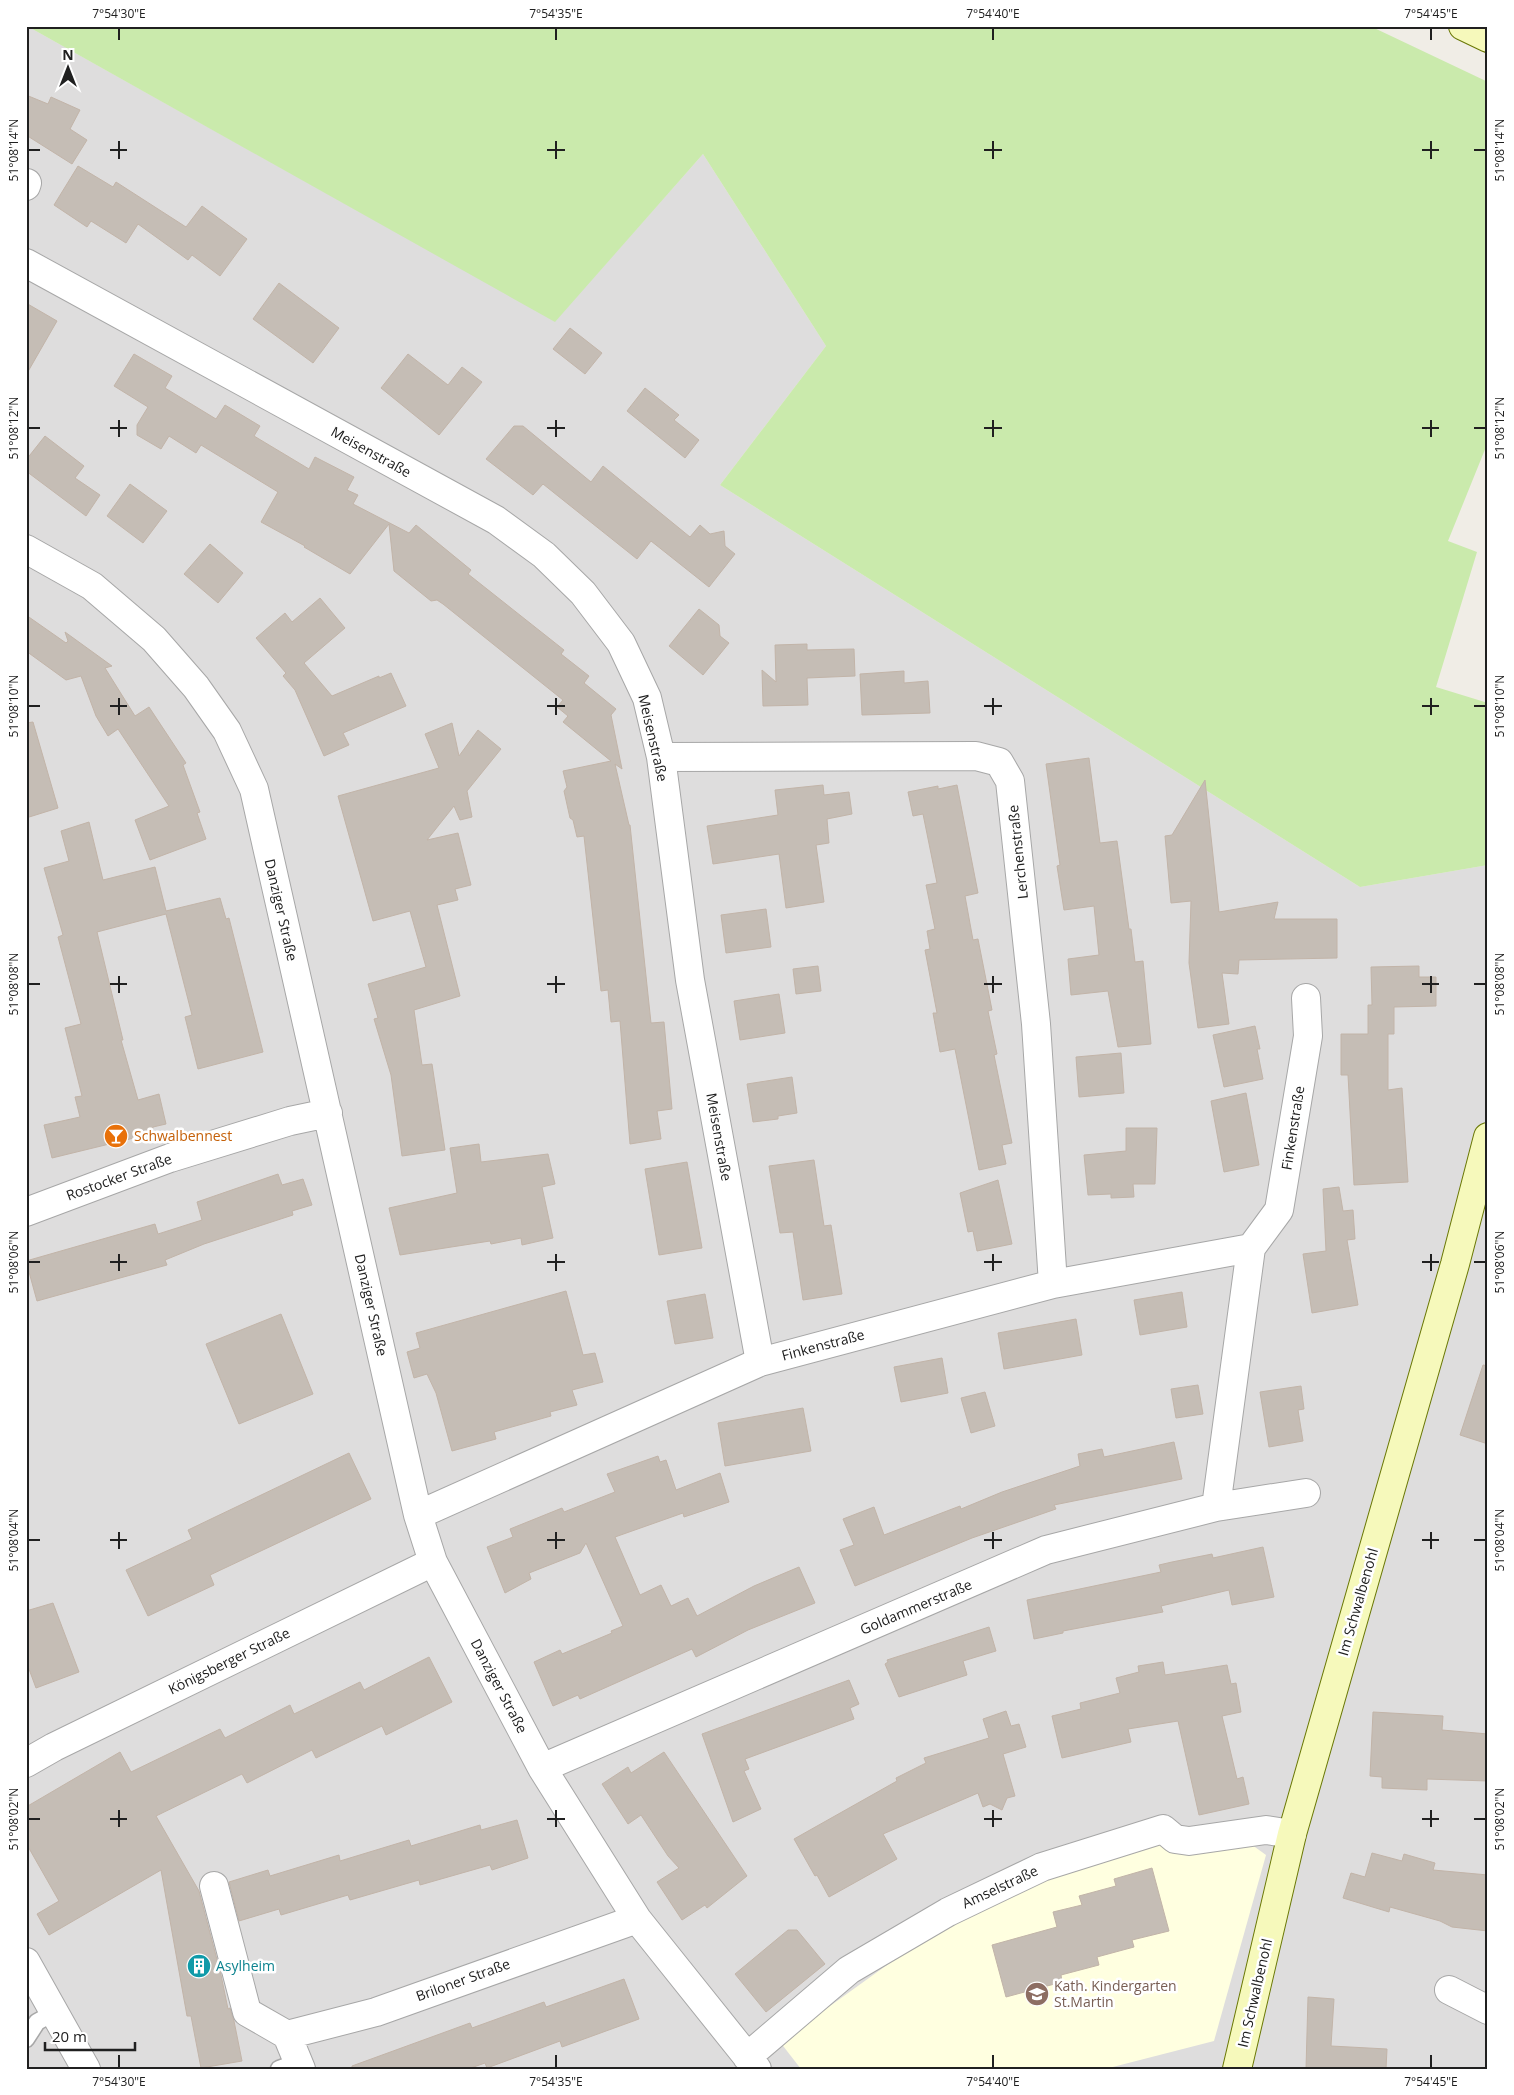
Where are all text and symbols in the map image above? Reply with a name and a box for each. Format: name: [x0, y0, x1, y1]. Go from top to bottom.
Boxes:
text: 7°54'30"E: [92, 5, 146, 22]
text: 7°54'35"E: [529, 5, 583, 22]
text: 7°54'40"E: [966, 5, 1020, 22]
text: 7°54'45"E: [1404, 5, 1458, 22]
north arrow: [42, 42, 92, 92]
text: N: [62, 45, 74, 64]
text: 51°08'14"N: [5, 119, 22, 181]
text: 51°08'14"N: [1491, 119, 1508, 181]
text: 51°08'12"N: [5, 397, 22, 459]
text: 51°08'12"N: [1491, 397, 1508, 459]
street label: Meisenstraße: [328, 422, 415, 481]
text: 51°08'10"N: [5, 675, 22, 737]
text: 51°08'10"N: [1491, 675, 1508, 737]
street label: Meisenstraße: [634, 692, 673, 783]
street label: Lerchenstraße: [1003, 804, 1032, 900]
street label: Danziger Straße: [261, 857, 302, 963]
text: 51°08'08"N: [5, 953, 22, 1015]
text: 51°08'08"N: [1491, 953, 1508, 1015]
street label: Finkenstraße: [1276, 1084, 1309, 1171]
street label: Meisenstraße: [702, 1092, 737, 1182]
bar icon: Schwalbennest: [103, 1123, 129, 1149]
place label: Schwalbennest: [134, 1126, 232, 1145]
street label: Rostocker Straße: [63, 1149, 174, 1204]
text: 51°08'06"N: [5, 1231, 22, 1293]
text: 51°08'06"N: [1491, 1231, 1508, 1293]
street label: Danziger Straße: [351, 1252, 392, 1358]
street label: Finkenstraße: [779, 1324, 866, 1365]
text: 51°08'04"N: [5, 1509, 22, 1571]
text: 51°08'04"N: [1491, 1509, 1508, 1571]
street label: Im Schwalbenohl: [1333, 1546, 1382, 1658]
street label: Goldammerstraße: [857, 1574, 975, 1639]
street label: Königsberger Straße: [165, 1623, 293, 1698]
street label: Danziger Straße: [467, 1635, 532, 1736]
text: 51°08'02"N: [5, 1788, 22, 1850]
text: 51°08'02"N: [1491, 1788, 1508, 1850]
street label: Amselstraße: [959, 1861, 1041, 1912]
street label: Im Schwalbenohl: [1233, 1937, 1276, 2049]
building icon: Asylheim: [186, 1953, 212, 1979]
street label: Briloner Straße: [413, 1954, 513, 2005]
place label: Asylheim: [216, 1956, 275, 1975]
place label: Kath. Kindergarten St.Martin: [1054, 1976, 1177, 2011]
school or university icon: Kath. Kindergarten St.Martin: [1024, 1981, 1050, 2007]
scale bar: [45, 2020, 135, 2052]
text: 20 m: [52, 2026, 87, 2046]
text: 7°54'30"E: [92, 2073, 146, 2090]
text: 7°54'35"E: [529, 2073, 583, 2090]
text: 7°54'40"E: [966, 2073, 1020, 2090]
text: 7°54'45"E: [1404, 2073, 1458, 2090]

